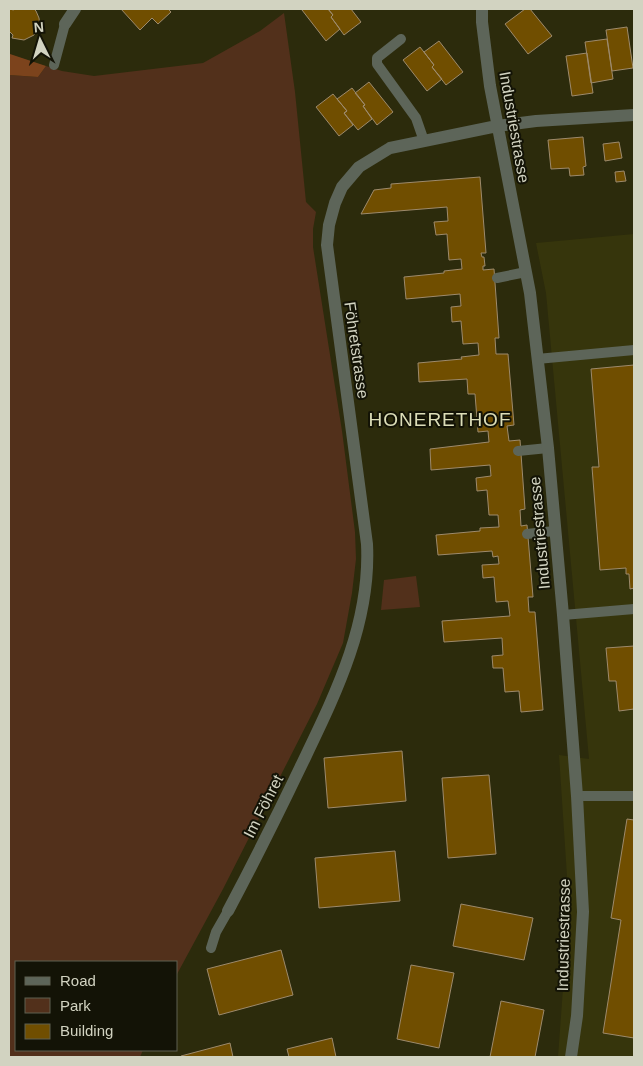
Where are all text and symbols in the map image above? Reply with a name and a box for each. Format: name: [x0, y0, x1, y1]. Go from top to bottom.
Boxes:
north arrow: [15, 15, 65, 65]
text: N: [33, 19, 45, 35]
street label: Industriestrasse: [496, 70, 533, 184]
street label: Föhretstrasse: [341, 300, 372, 400]
district label: HONERETHOF: [369, 409, 512, 430]
street label: Industriestrasse: [526, 476, 553, 590]
street label: Im Föhret: [240, 771, 287, 841]
street label: Industriestrasse: [554, 878, 573, 992]
legend: [15, 961, 178, 1051]
text: Road: [60, 972, 96, 989]
text: Park: [60, 997, 91, 1014]
text: Building: [60, 1022, 113, 1039]

